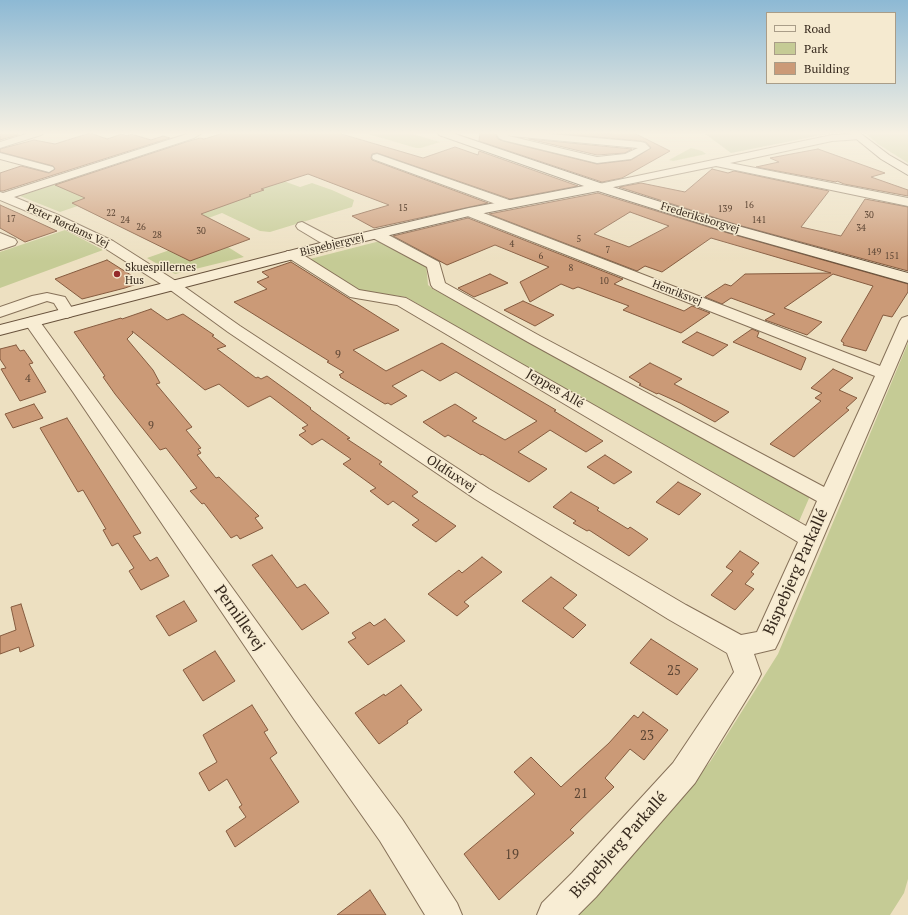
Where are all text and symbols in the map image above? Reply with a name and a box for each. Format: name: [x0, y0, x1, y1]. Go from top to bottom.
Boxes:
legend: [766, 12, 896, 84]
text: Road: [804, 21, 831, 36]
text: Park: [804, 41, 828, 56]
text: Building: [804, 61, 849, 76]
street label: Frederiksborgvej: [659, 200, 741, 236]
house number: 16: [744, 200, 754, 210]
street label: Peter Rørdams Vej: [25, 201, 111, 251]
house number: 15: [398, 203, 408, 213]
house number: 139: [718, 204, 732, 214]
house number: 22: [106, 208, 116, 218]
house number: 30: [864, 210, 874, 220]
house number: 17: [6, 214, 16, 224]
house number: 24: [120, 215, 130, 225]
house number: 141: [752, 215, 766, 225]
house number: 26: [136, 222, 146, 232]
house number: 34: [856, 223, 866, 233]
house number: 30: [196, 226, 206, 236]
house number: 28: [152, 230, 162, 240]
street label: Bispebjergvej: [299, 231, 365, 259]
house number: 5: [577, 234, 581, 244]
house number: 4: [510, 239, 514, 249]
house number: 7: [606, 245, 610, 255]
house number: 149: [867, 247, 881, 257]
house number: 6: [539, 251, 543, 261]
house number: 151: [885, 251, 899, 261]
place label: Skuespillernes Hus: [125, 261, 196, 287]
house number: 8: [569, 263, 573, 273]
marker: Skuespillernes Hus: [112, 269, 122, 279]
house number: 10: [599, 276, 609, 286]
street label: Henriksvej: [650, 277, 704, 309]
house number: 9: [335, 348, 341, 362]
street label: Jeppes Allé: [523, 366, 587, 412]
house number: 4: [25, 372, 31, 386]
house number: 9: [148, 419, 154, 433]
street label: Oldfuxvej: [423, 452, 479, 496]
street label: Bispebjerg Parkallé: [760, 506, 832, 638]
street label: Pernillevej: [210, 582, 268, 654]
house number: 25: [667, 663, 681, 679]
house number: 23: [640, 728, 654, 744]
house number: 21: [574, 786, 588, 802]
street label: Bispebjerg Parkallé: [566, 788, 672, 902]
house number: 19: [505, 847, 519, 863]

